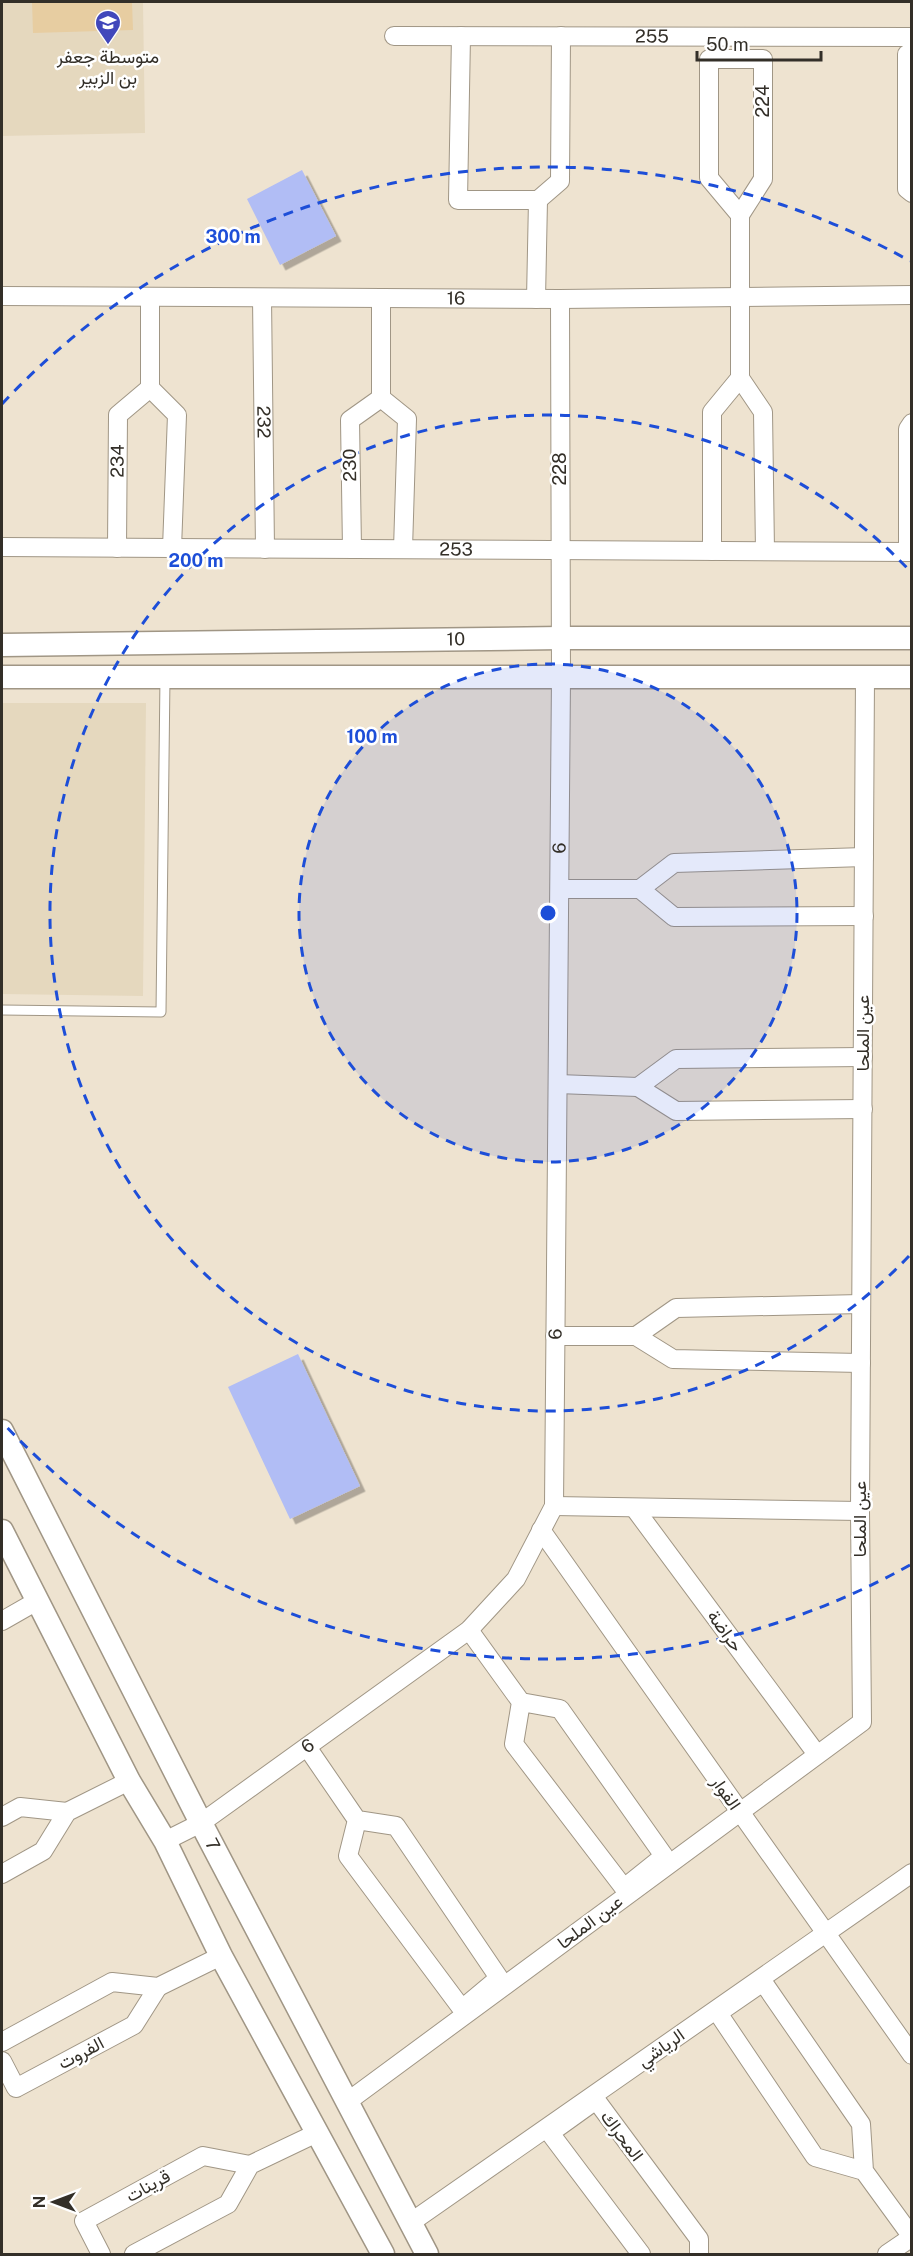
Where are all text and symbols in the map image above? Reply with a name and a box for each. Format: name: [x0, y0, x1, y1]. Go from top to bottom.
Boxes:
school or university icon: متوسطة جعفر بن الزبير: [93, 8, 123, 46]
scale bar: [697, 24, 822, 62]
street label: 255: [635, 25, 669, 47]
text: 50 m: [706, 34, 749, 55]
place label: متوسطة جعفر بن الزبير: [56, 46, 159, 89]
street label: 224: [752, 85, 773, 117]
text: 300 m: [205, 226, 261, 247]
street label: 16: [447, 287, 465, 308]
street label: 232: [253, 405, 275, 439]
street label: 234: [107, 444, 128, 478]
street label: 230: [339, 448, 360, 482]
street label: 228: [549, 452, 570, 486]
street label: 253: [439, 538, 473, 560]
text: 200 m: [169, 550, 223, 571]
street label: 10: [447, 628, 465, 649]
text: 100 m: [346, 726, 398, 747]
street label: 6: [549, 842, 570, 854]
centre of rings: [538, 903, 558, 923]
street label: عين الملحا: [852, 995, 874, 1071]
street label: 6: [544, 1328, 565, 1340]
street label: عين الملحا: [849, 1481, 871, 1557]
street label: حراضة: [702, 1606, 748, 1656]
street label: 6: [297, 1734, 318, 1757]
street label: الفوار: [706, 1771, 746, 1814]
street label: 7: [201, 1835, 225, 1854]
street label: عين الملحا: [553, 1890, 627, 1954]
street label: الرياشي: [633, 2024, 691, 2075]
street label: الفروت: [54, 2032, 108, 2074]
street label: المحراك: [596, 2106, 648, 2166]
street label: قرينات: [122, 2165, 174, 2207]
north arrow: [24, 2172, 84, 2232]
text: N: [30, 2196, 49, 2208]

